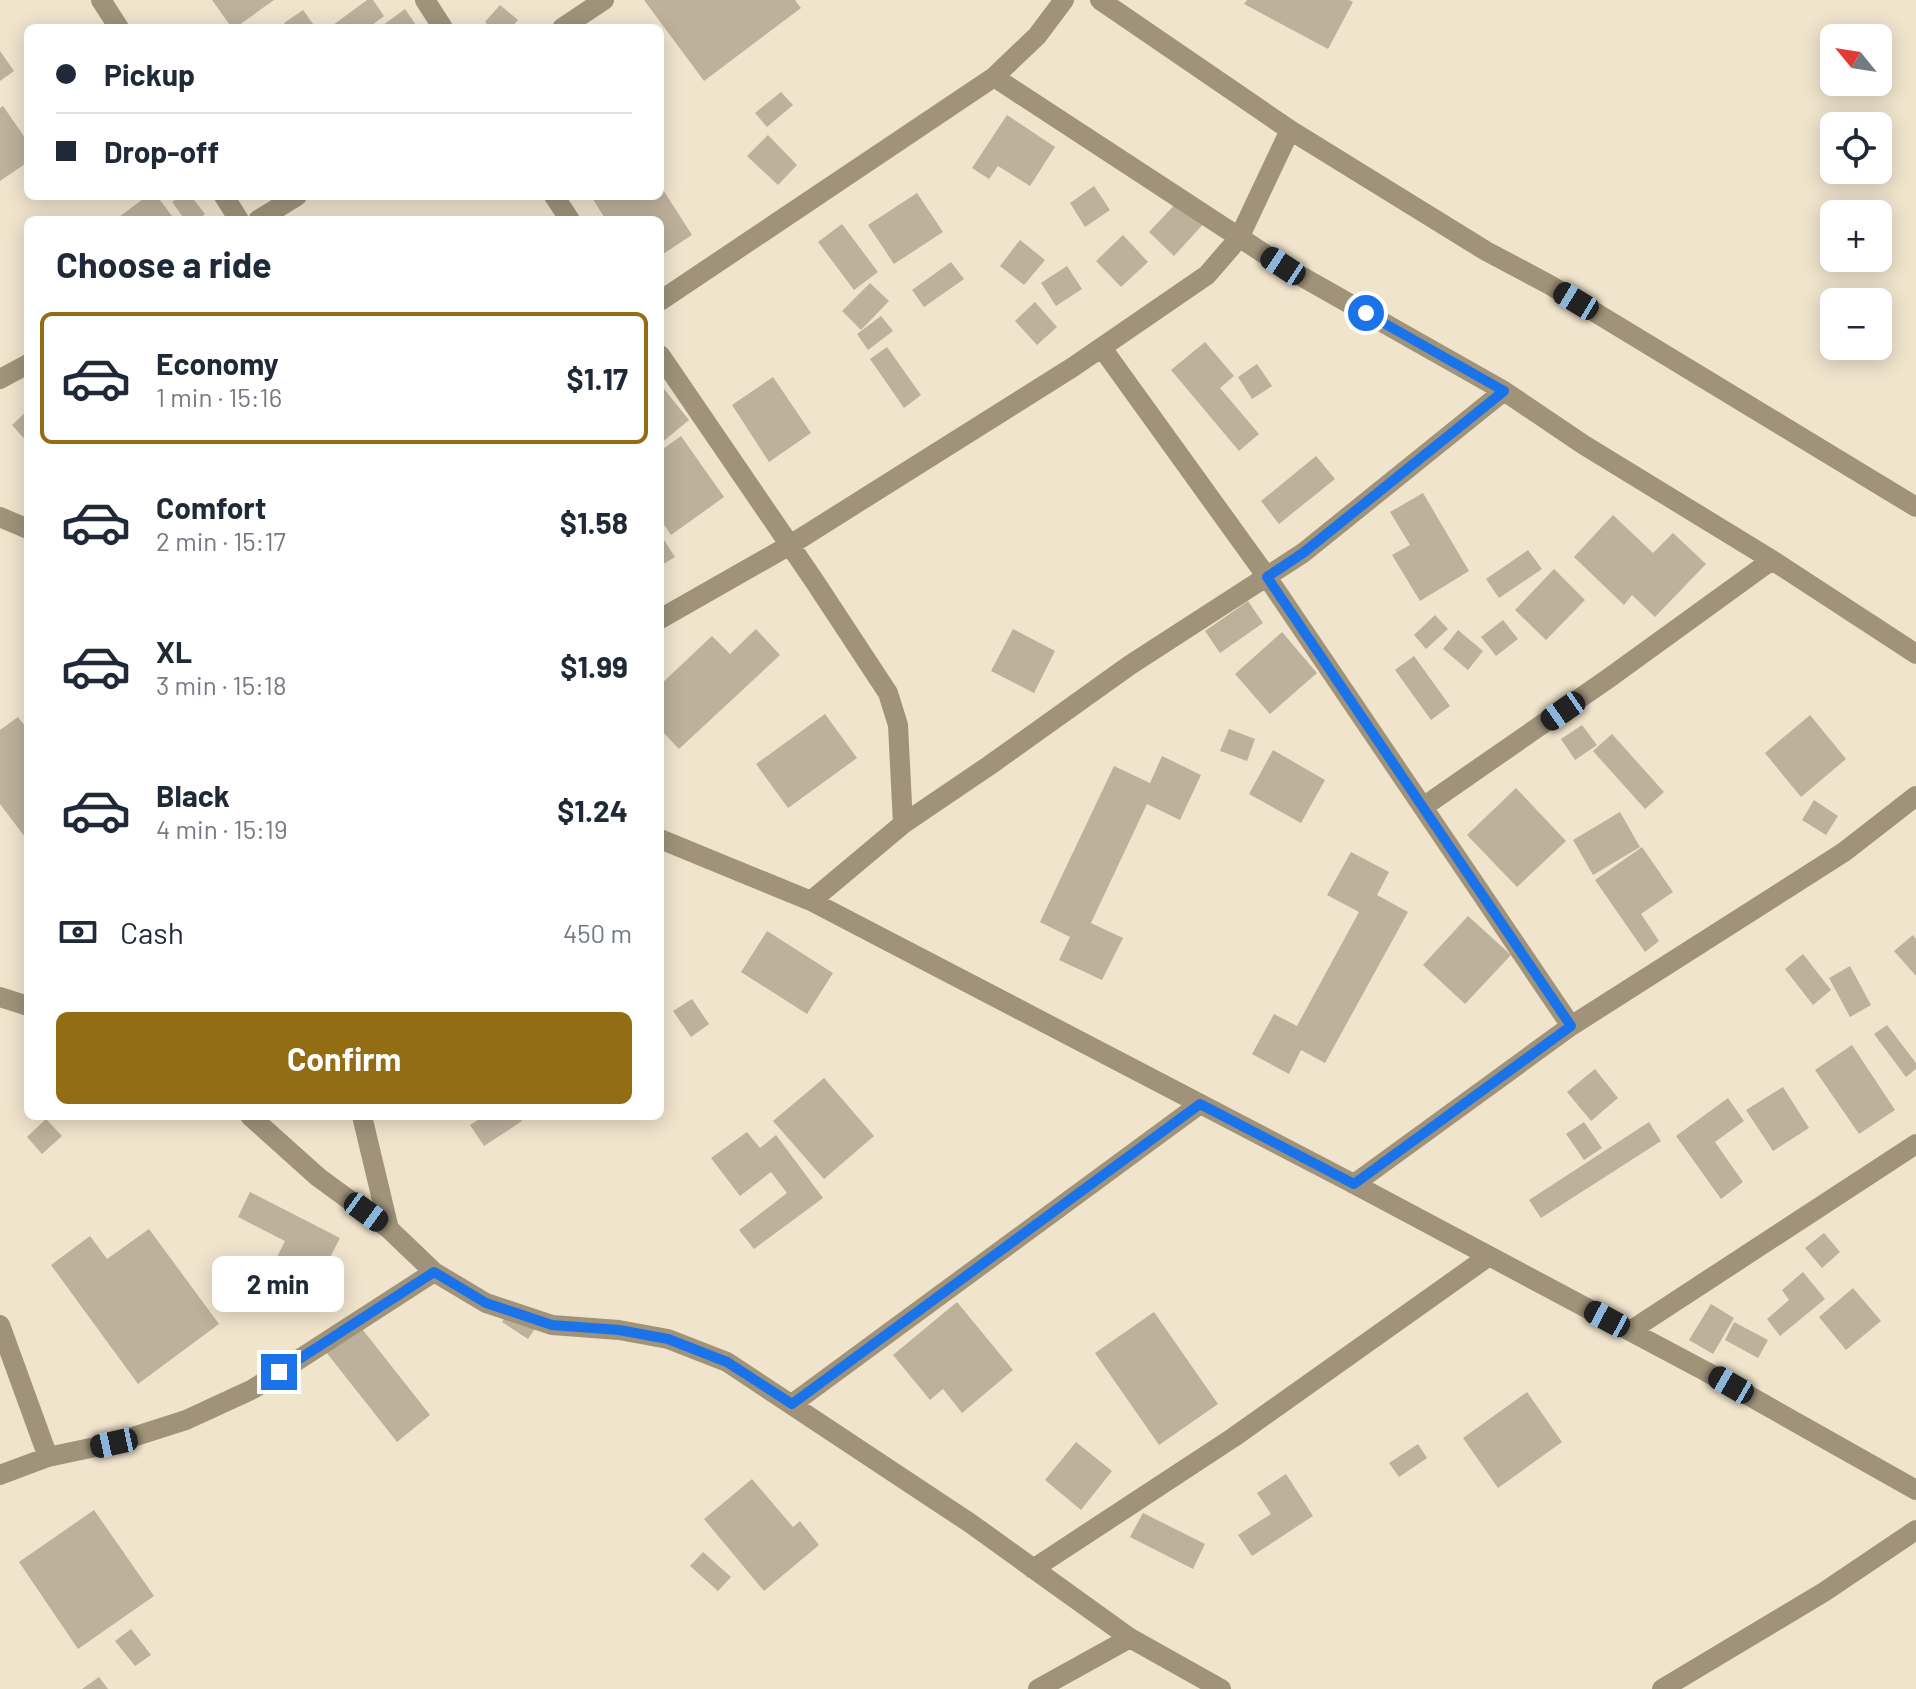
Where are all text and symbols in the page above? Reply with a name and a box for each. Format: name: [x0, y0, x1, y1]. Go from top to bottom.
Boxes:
north arrow: [1820, 24, 1892, 96]
map controls: [1820, 24, 1892, 360]
text: Pickup: [104, 56, 195, 92]
button: locate: [1820, 112, 1892, 184]
text: Drop-off: [104, 133, 219, 169]
button: +: [1820, 200, 1892, 272]
text: Choose a ride: [56, 242, 272, 285]
car: [1256, 243, 1310, 289]
car: [1549, 278, 1603, 324]
button: −: [1820, 288, 1892, 360]
route start: [1348, 295, 1384, 331]
icon: car: [60, 342, 132, 414]
text: Economy: [156, 345, 279, 381]
text: $1.17: [567, 360, 628, 396]
text: 1 min · 15:16: [156, 381, 282, 412]
icon: car: [60, 486, 132, 558]
text: Comfort: [156, 489, 266, 525]
text: $1.58: [560, 504, 628, 540]
text: 2 min · 15:17: [156, 525, 286, 556]
icon: car: [60, 630, 132, 702]
text: XL: [156, 633, 192, 669]
text: $1.99: [560, 648, 628, 684]
text: 3 min · 15:18: [156, 669, 287, 700]
car: [1536, 687, 1590, 735]
icon: car: [60, 774, 132, 846]
text: Black: [156, 777, 230, 813]
text: $1.24: [557, 792, 628, 828]
text: 4 min · 15:19: [156, 813, 287, 844]
icon: cash: [56, 910, 100, 954]
text: Cash: [120, 914, 184, 950]
text: 450 m: [563, 917, 632, 948]
button: Confirm: [56, 1012, 632, 1104]
car: [340, 1188, 392, 1236]
callout: 2 min: [213, 1256, 345, 1312]
text: 2 min: [247, 1268, 309, 1299]
car: [1580, 1297, 1634, 1341]
route end: [261, 1354, 297, 1390]
car: [1704, 1363, 1758, 1407]
car: [88, 1426, 140, 1460]

